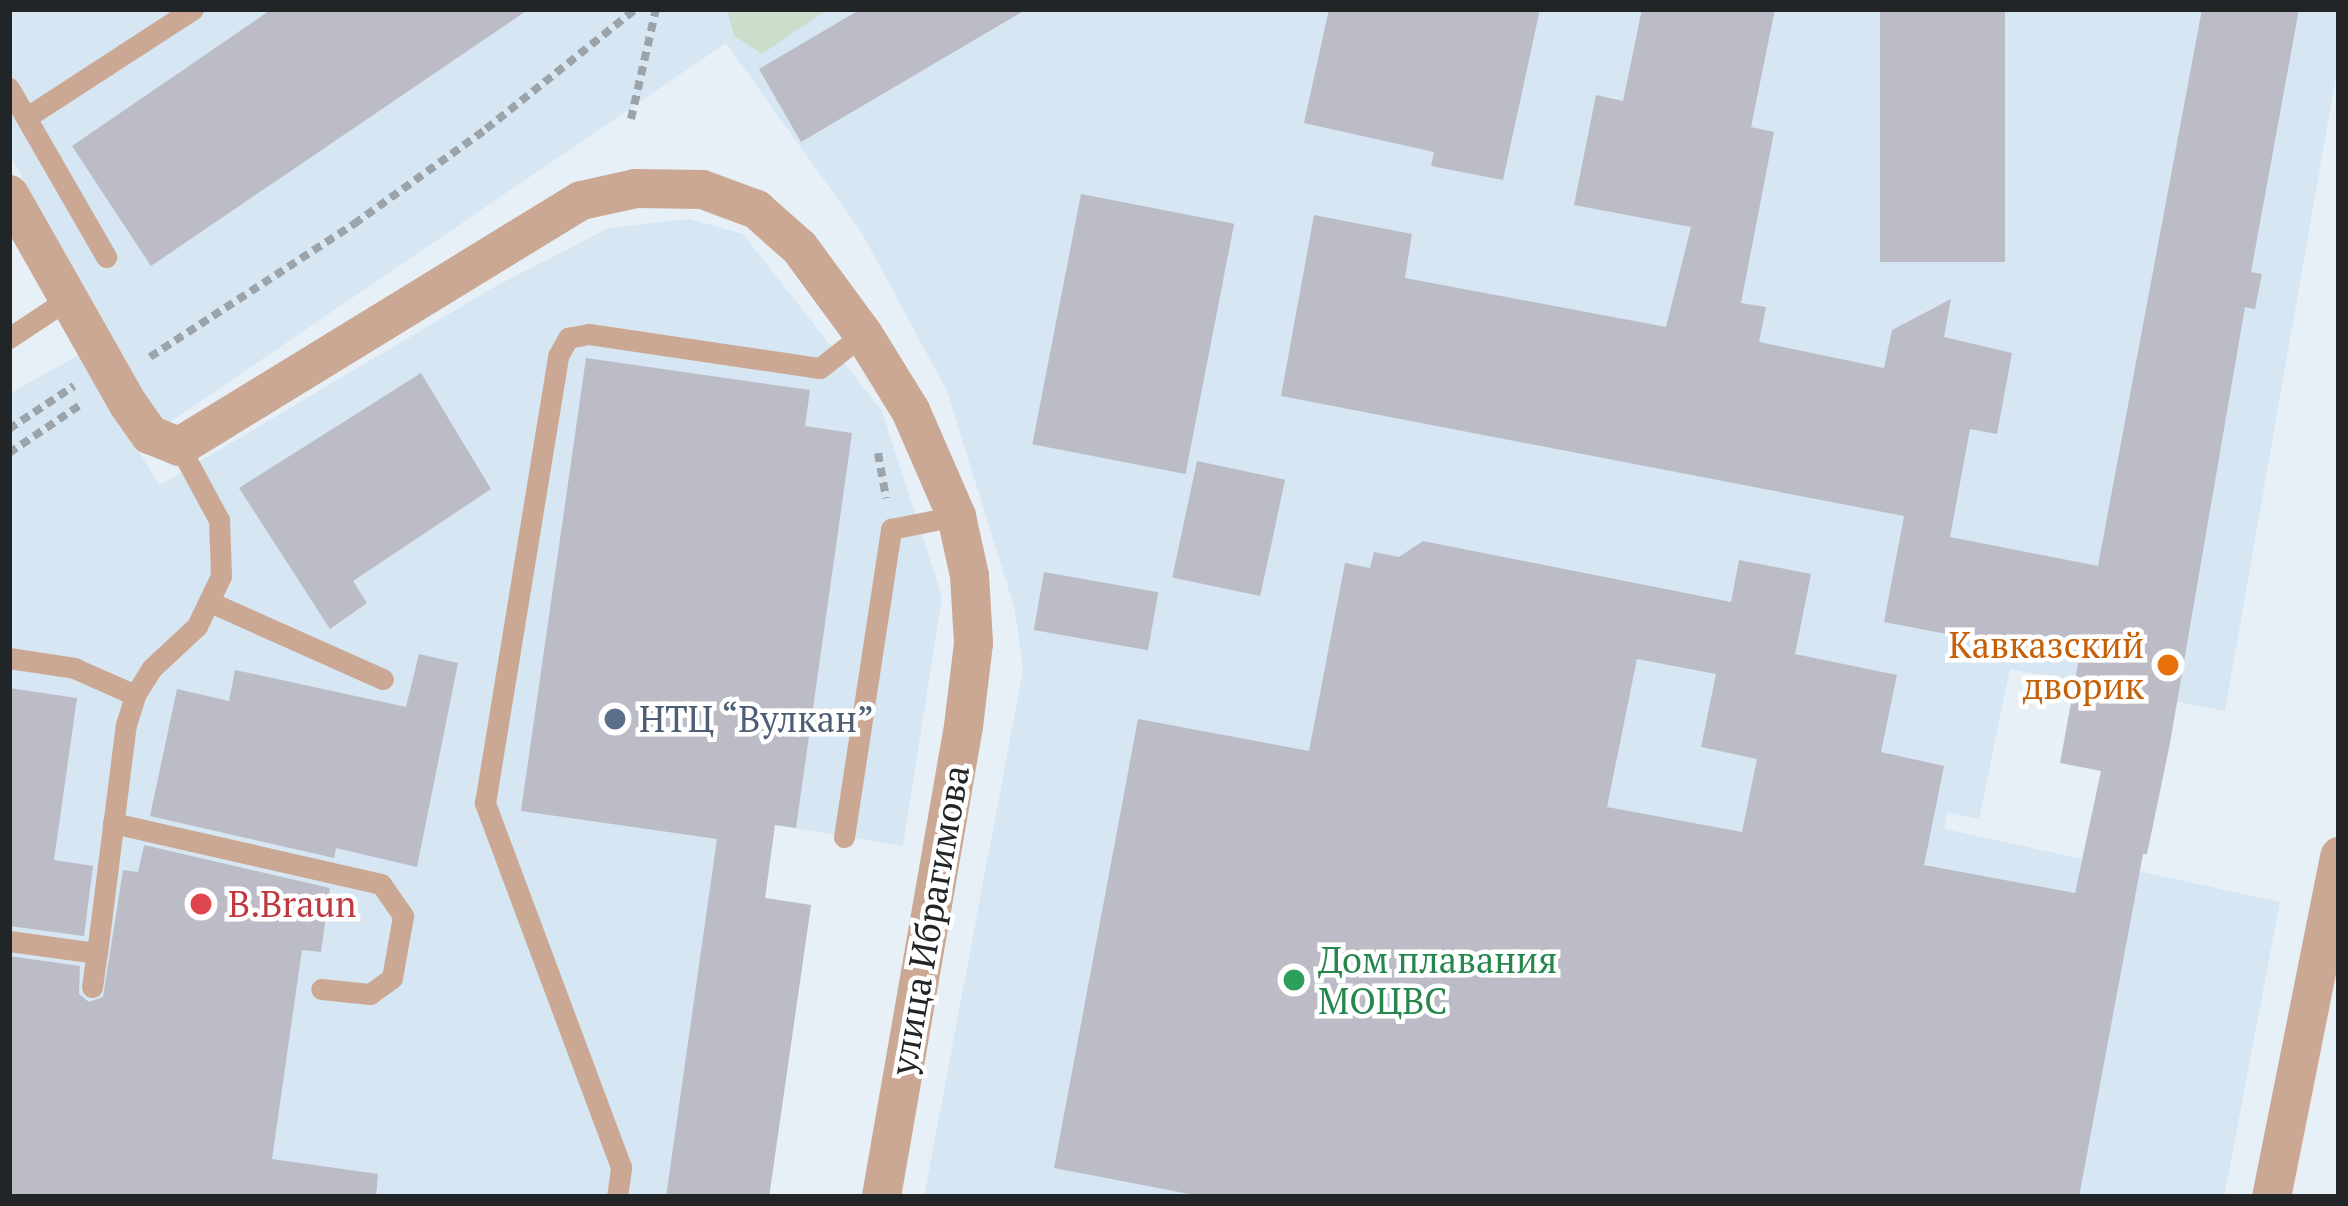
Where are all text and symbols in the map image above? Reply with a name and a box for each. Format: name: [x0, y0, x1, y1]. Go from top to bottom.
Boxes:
place label: Кавказский дворик: [1949, 622, 2144, 707]
marker: Кавказский дворик: [2155, 652, 2181, 678]
place label: НТЦ “Вулкан”: [639, 697, 875, 741]
marker: НТЦ “Вулкан”: [602, 706, 628, 732]
street label: улица Ибрагимова: [880, 762, 978, 1078]
place label: B.Braun: [228, 882, 356, 926]
marker: B.Braun: [185, 888, 217, 920]
place label: Дом плавания МОЦВС: [1318, 937, 1557, 1022]
marker: Дом плавания МОЦВС: [1281, 967, 1307, 993]

